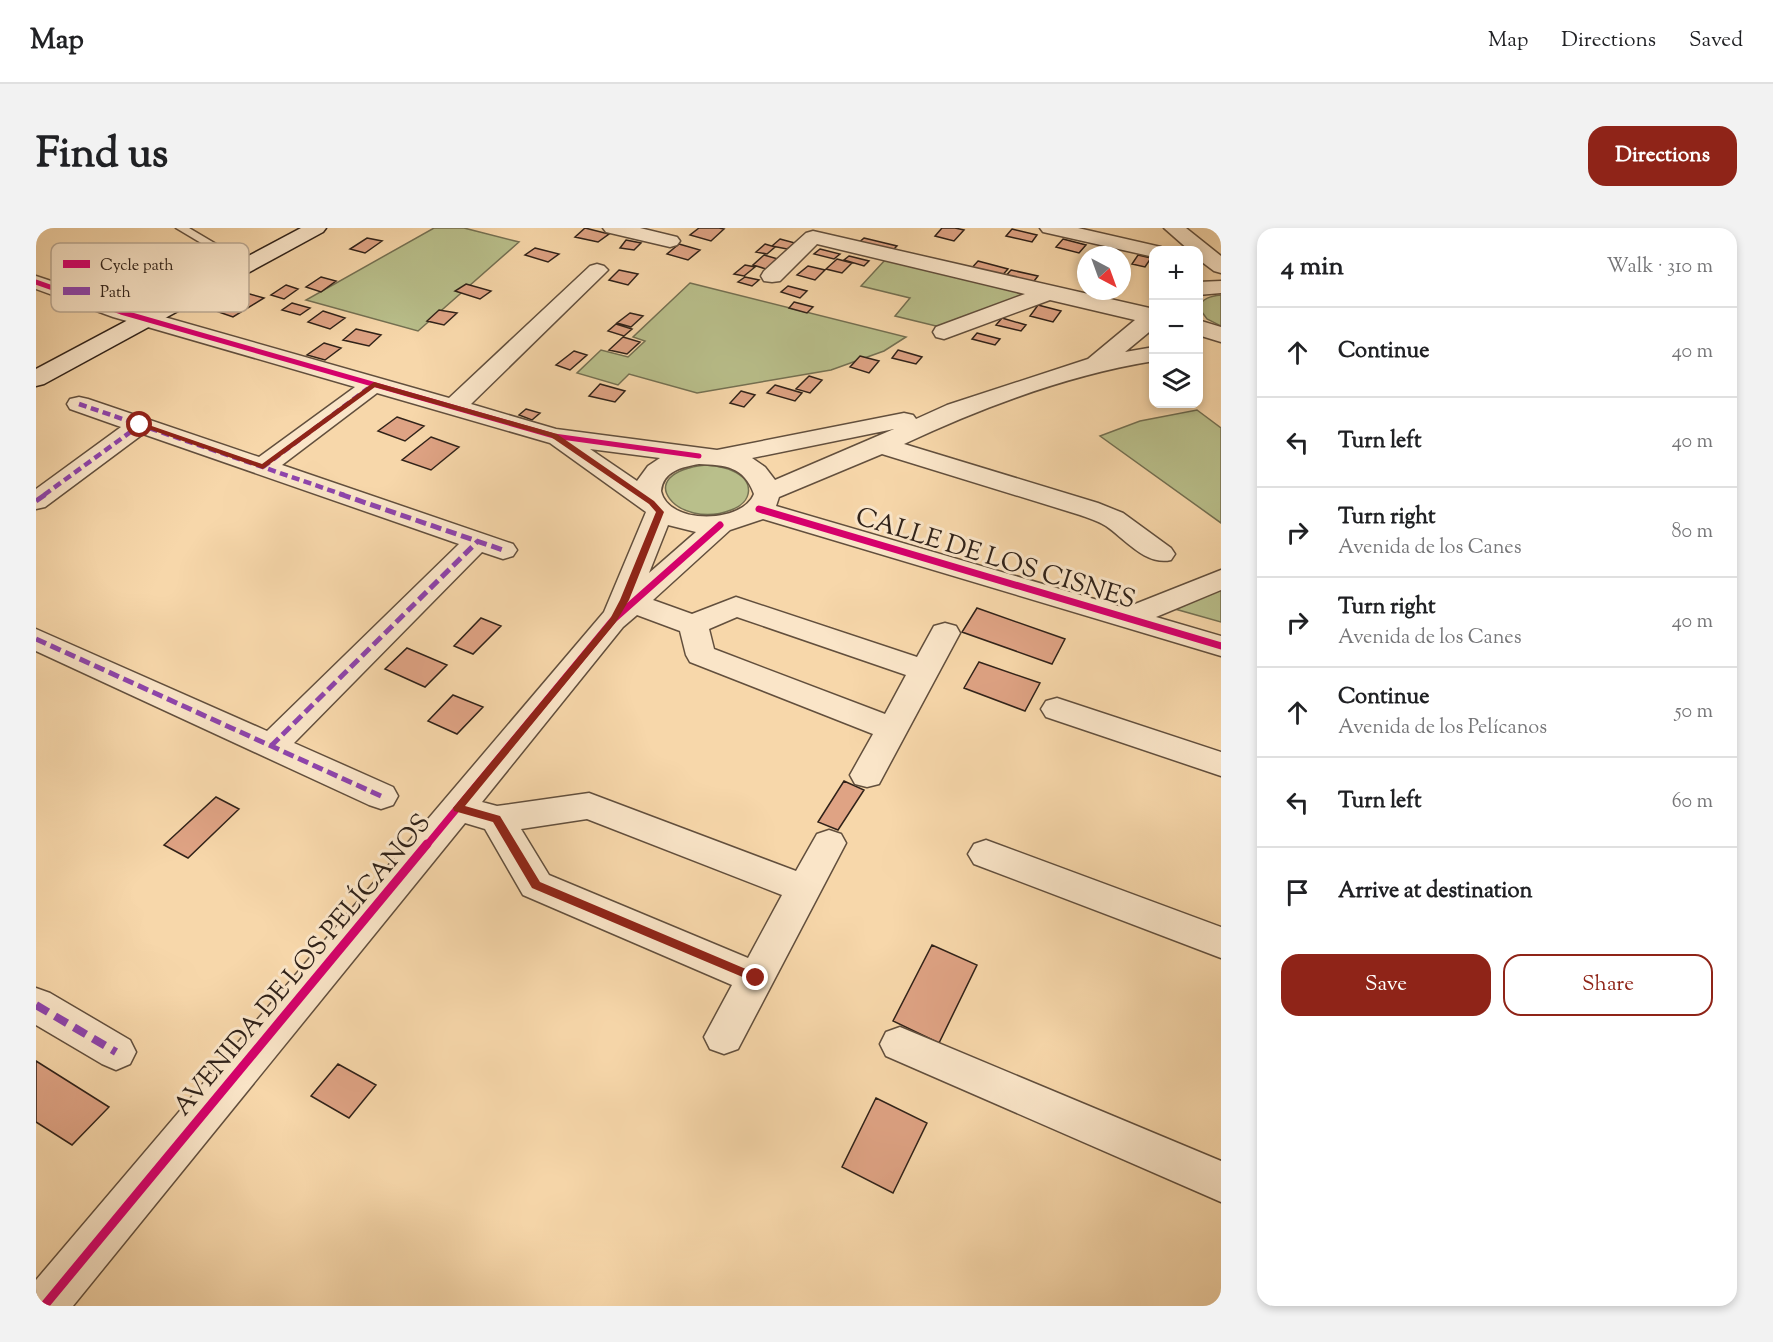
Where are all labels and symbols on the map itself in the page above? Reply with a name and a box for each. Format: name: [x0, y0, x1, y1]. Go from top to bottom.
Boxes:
legend: [51, 243, 249, 312]
north arrow: [1077, 246, 1131, 300]
text: Cycle path: [100, 255, 174, 278]
text: Path: [100, 282, 131, 305]
route start: [126, 411, 152, 437]
street label: CALLE DE LOS CISNES: [851, 499, 1140, 620]
street label: AVENIDA DE LOS PELÍCANOS: [165, 807, 441, 1125]
route end: [742, 964, 768, 990]

